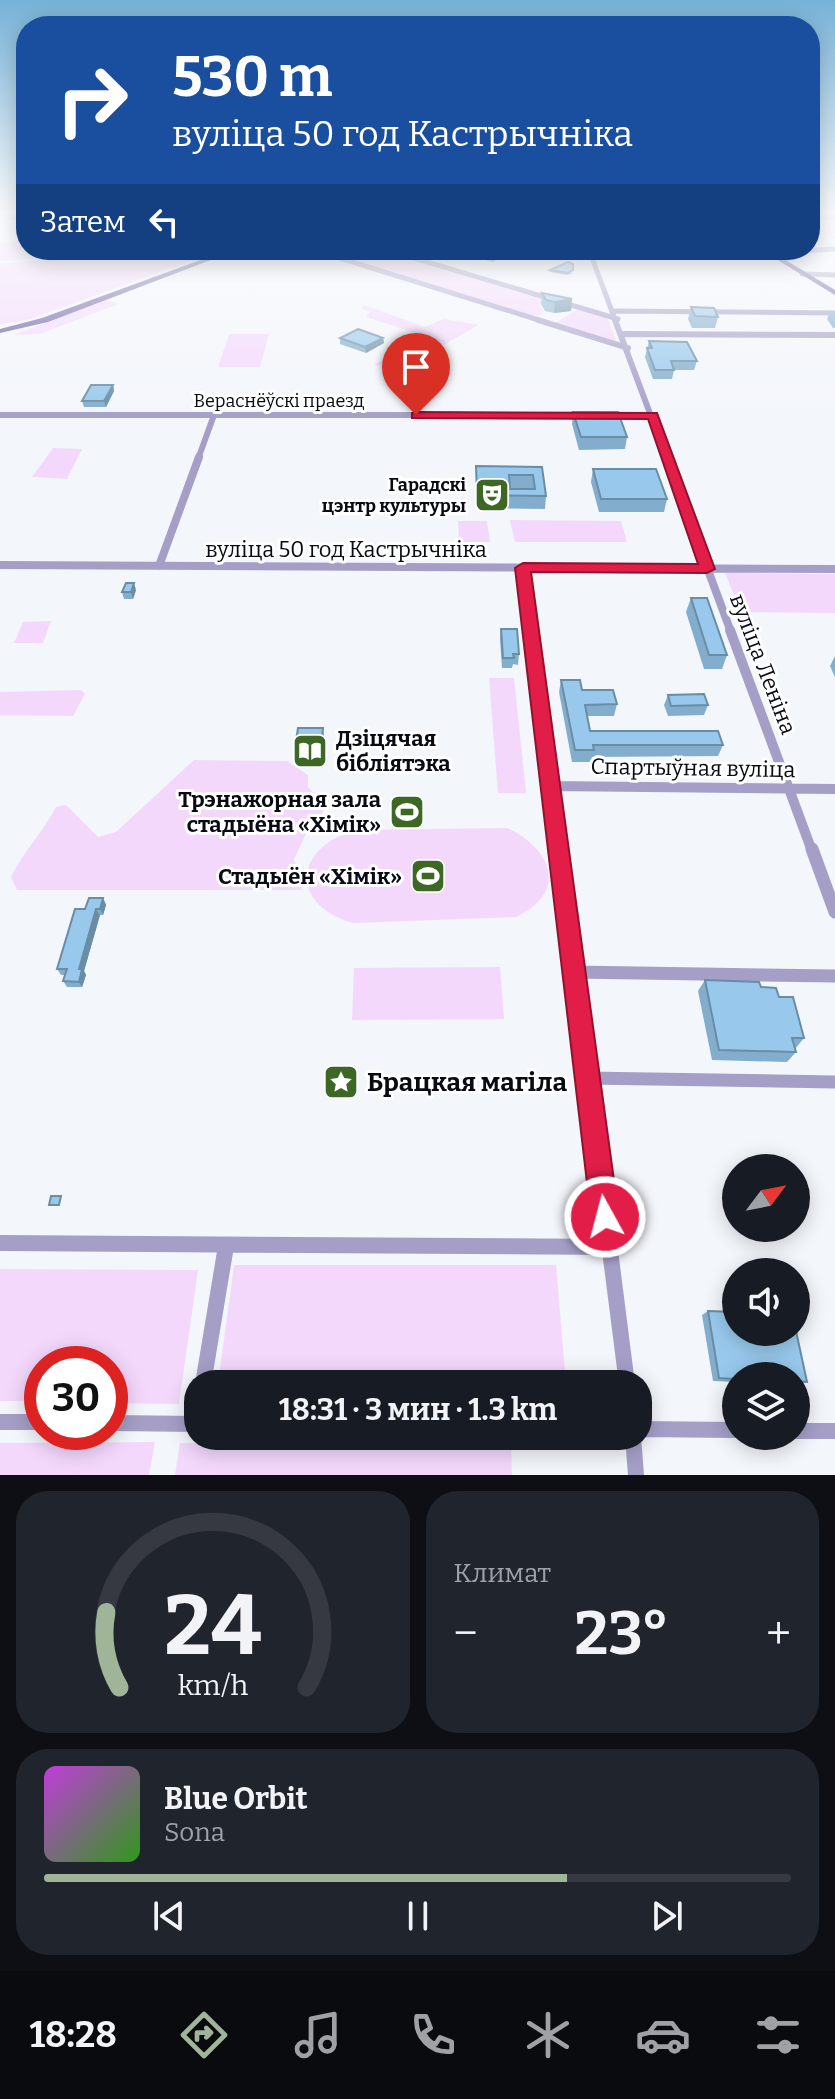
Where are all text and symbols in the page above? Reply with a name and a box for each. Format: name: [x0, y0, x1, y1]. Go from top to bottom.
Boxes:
text: 530 m: [172, 44, 332, 111]
icon: right: [40, 48, 144, 152]
text: вуліца 50 год Кастрычніка: [172, 112, 633, 156]
icon: left: [142, 200, 186, 244]
text: Затем: [40, 204, 126, 240]
pin: [382, 333, 450, 415]
icon: arrive: [394, 345, 438, 389]
street label: Вераснёўскі праезд: [194, 390, 365, 412]
place label: Гарадскі цэнтр культуры: [322, 474, 466, 517]
theatre icon: Гарадскі цэнтр культуры: [473, 476, 511, 514]
street label: вуліца 50 год Кастрычніка: [205, 536, 487, 563]
street label: вуліца Леніна: [724, 590, 802, 738]
place label: Дзіцячая бібліятэка: [336, 725, 451, 777]
library icon: Дзіцячая бібліятэка: [291, 732, 329, 770]
street label: Спартыўная вуліца: [590, 753, 796, 783]
place label: Трэнажорная зала стадыёна «Хімік»: [178, 786, 382, 838]
sports icon: Трэнажорная зала стадыёна «Хімік»: [388, 793, 426, 831]
sports icon: Стадыён «Хімік»: [409, 857, 447, 895]
place label: Стадыён «Хімік»: [218, 863, 402, 890]
place icon: Брацкая магіла: [322, 1063, 360, 1101]
place label: Брацкая магіла: [367, 1067, 568, 1098]
north arrow: [722, 1154, 810, 1242]
map controls: [722, 1154, 810, 1450]
position arrow: [563, 1175, 647, 1259]
button: sound: [722, 1258, 810, 1346]
speed limit sign: 30: [24, 1346, 128, 1450]
button: layers: [722, 1362, 810, 1450]
text: 18:31 · 3 мин · 1.3 km: [279, 1392, 557, 1428]
text: Климат: [454, 1558, 551, 1589]
text: 24: [164, 1576, 262, 1676]
text: 23°: [574, 1598, 669, 1670]
text: −: [454, 1607, 478, 1660]
text: +: [766, 1607, 791, 1660]
text: km/h: [177, 1668, 248, 1703]
text: Blue Orbit: [164, 1781, 308, 1817]
text: Sona: [164, 1817, 225, 1848]
icon: previous: [147, 1894, 191, 1938]
icon: pause: [396, 1894, 440, 1938]
icon: next: [645, 1894, 689, 1938]
icon: directions: [176, 2007, 232, 2063]
icon: music: [290, 2007, 346, 2063]
icon: phone: [405, 2007, 461, 2063]
icon: climate: [520, 2007, 576, 2063]
icon: car: [635, 2007, 691, 2063]
icon: filters: [750, 2007, 806, 2063]
text: 18:28: [29, 2013, 117, 2057]

